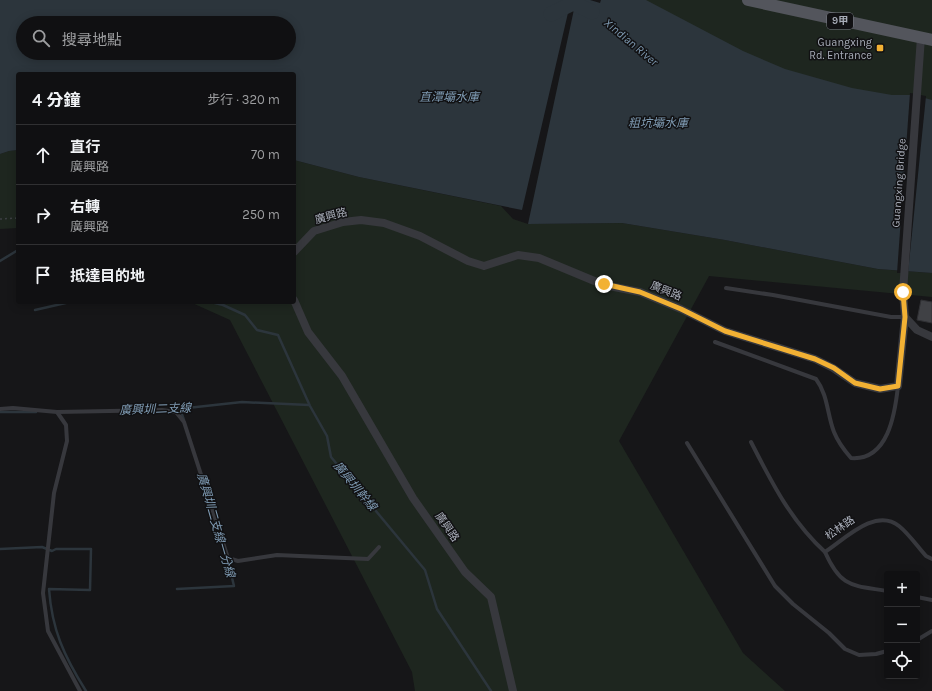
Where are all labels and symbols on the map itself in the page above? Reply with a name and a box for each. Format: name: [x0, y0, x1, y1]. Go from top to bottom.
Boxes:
road number: 9甲: [827, 13, 853, 29]
water label: Xindian River: [601, 15, 662, 69]
place label: Guangxing Rd. Entrance: [809, 36, 873, 62]
marker: Guangxing Rd. Entrance: [875, 43, 885, 53]
water label: 直潭壩水庫: [419, 90, 481, 104]
water label: 粗坑壩水庫: [628, 116, 690, 130]
street label: Guangxing Bridge: [889, 138, 909, 228]
street label: 廣興路: [313, 205, 349, 227]
route end: [595, 275, 613, 293]
street label: 廣興路: [648, 279, 684, 303]
route start: [894, 283, 912, 301]
water label: 廣興圳二支線: [119, 401, 193, 417]
water label: 廣興圳幹線: [330, 459, 381, 515]
water label: 廣興圳二支線一分線: [194, 471, 238, 581]
street label: 廣興路: [432, 510, 462, 544]
street label: 松林路: [823, 513, 857, 543]

